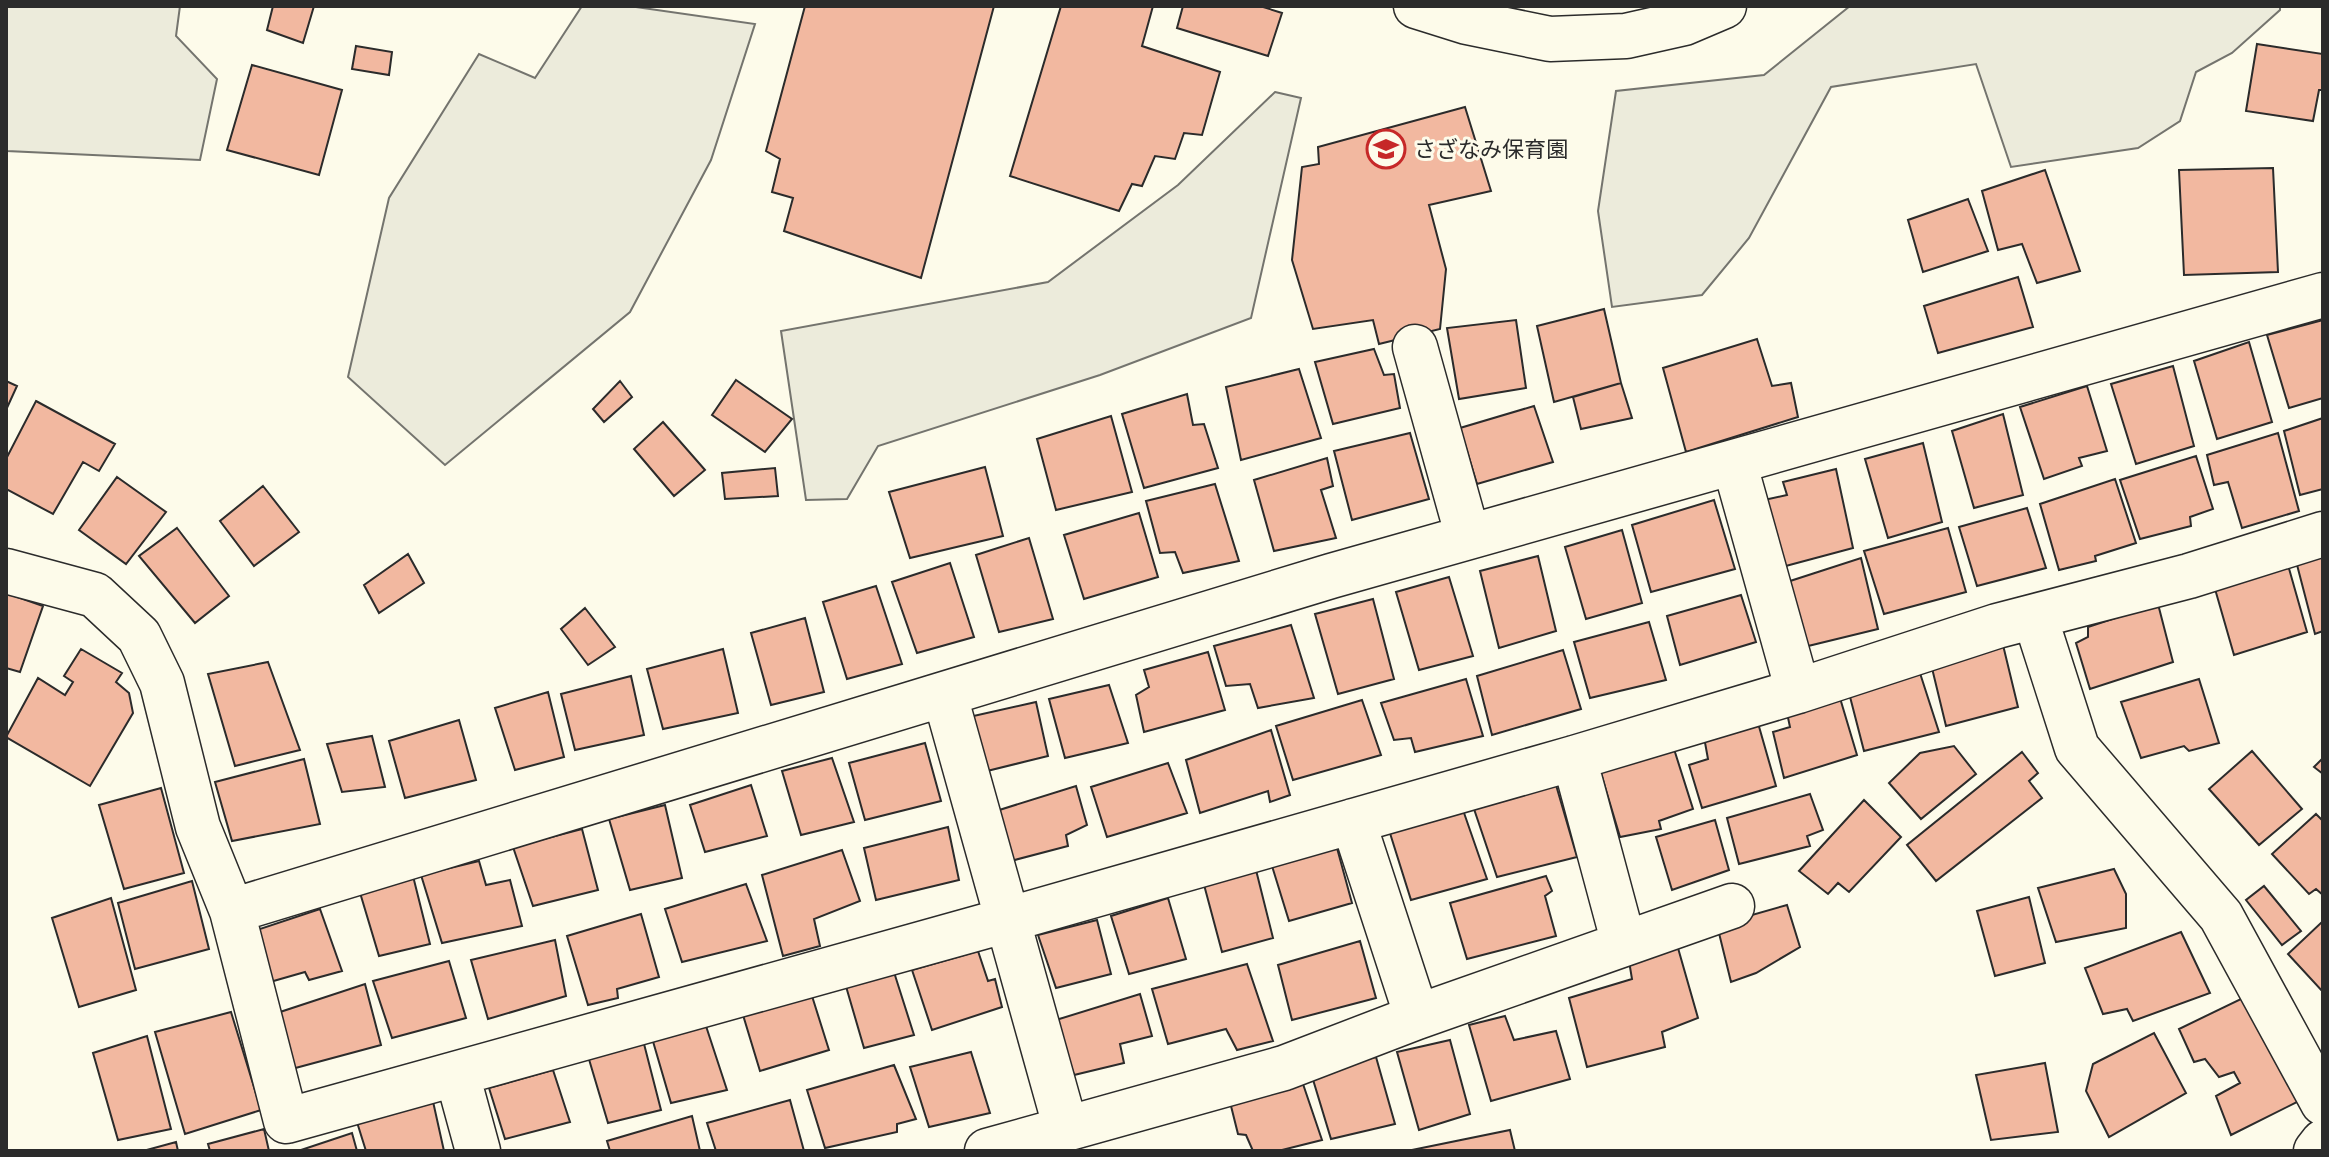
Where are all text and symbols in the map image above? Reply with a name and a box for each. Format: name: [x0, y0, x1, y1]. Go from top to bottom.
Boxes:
school or university icon: さざなみ保育園: [1365, 128, 1407, 170]
place label: さざなみ保育園: [1414, 136, 1568, 161]

